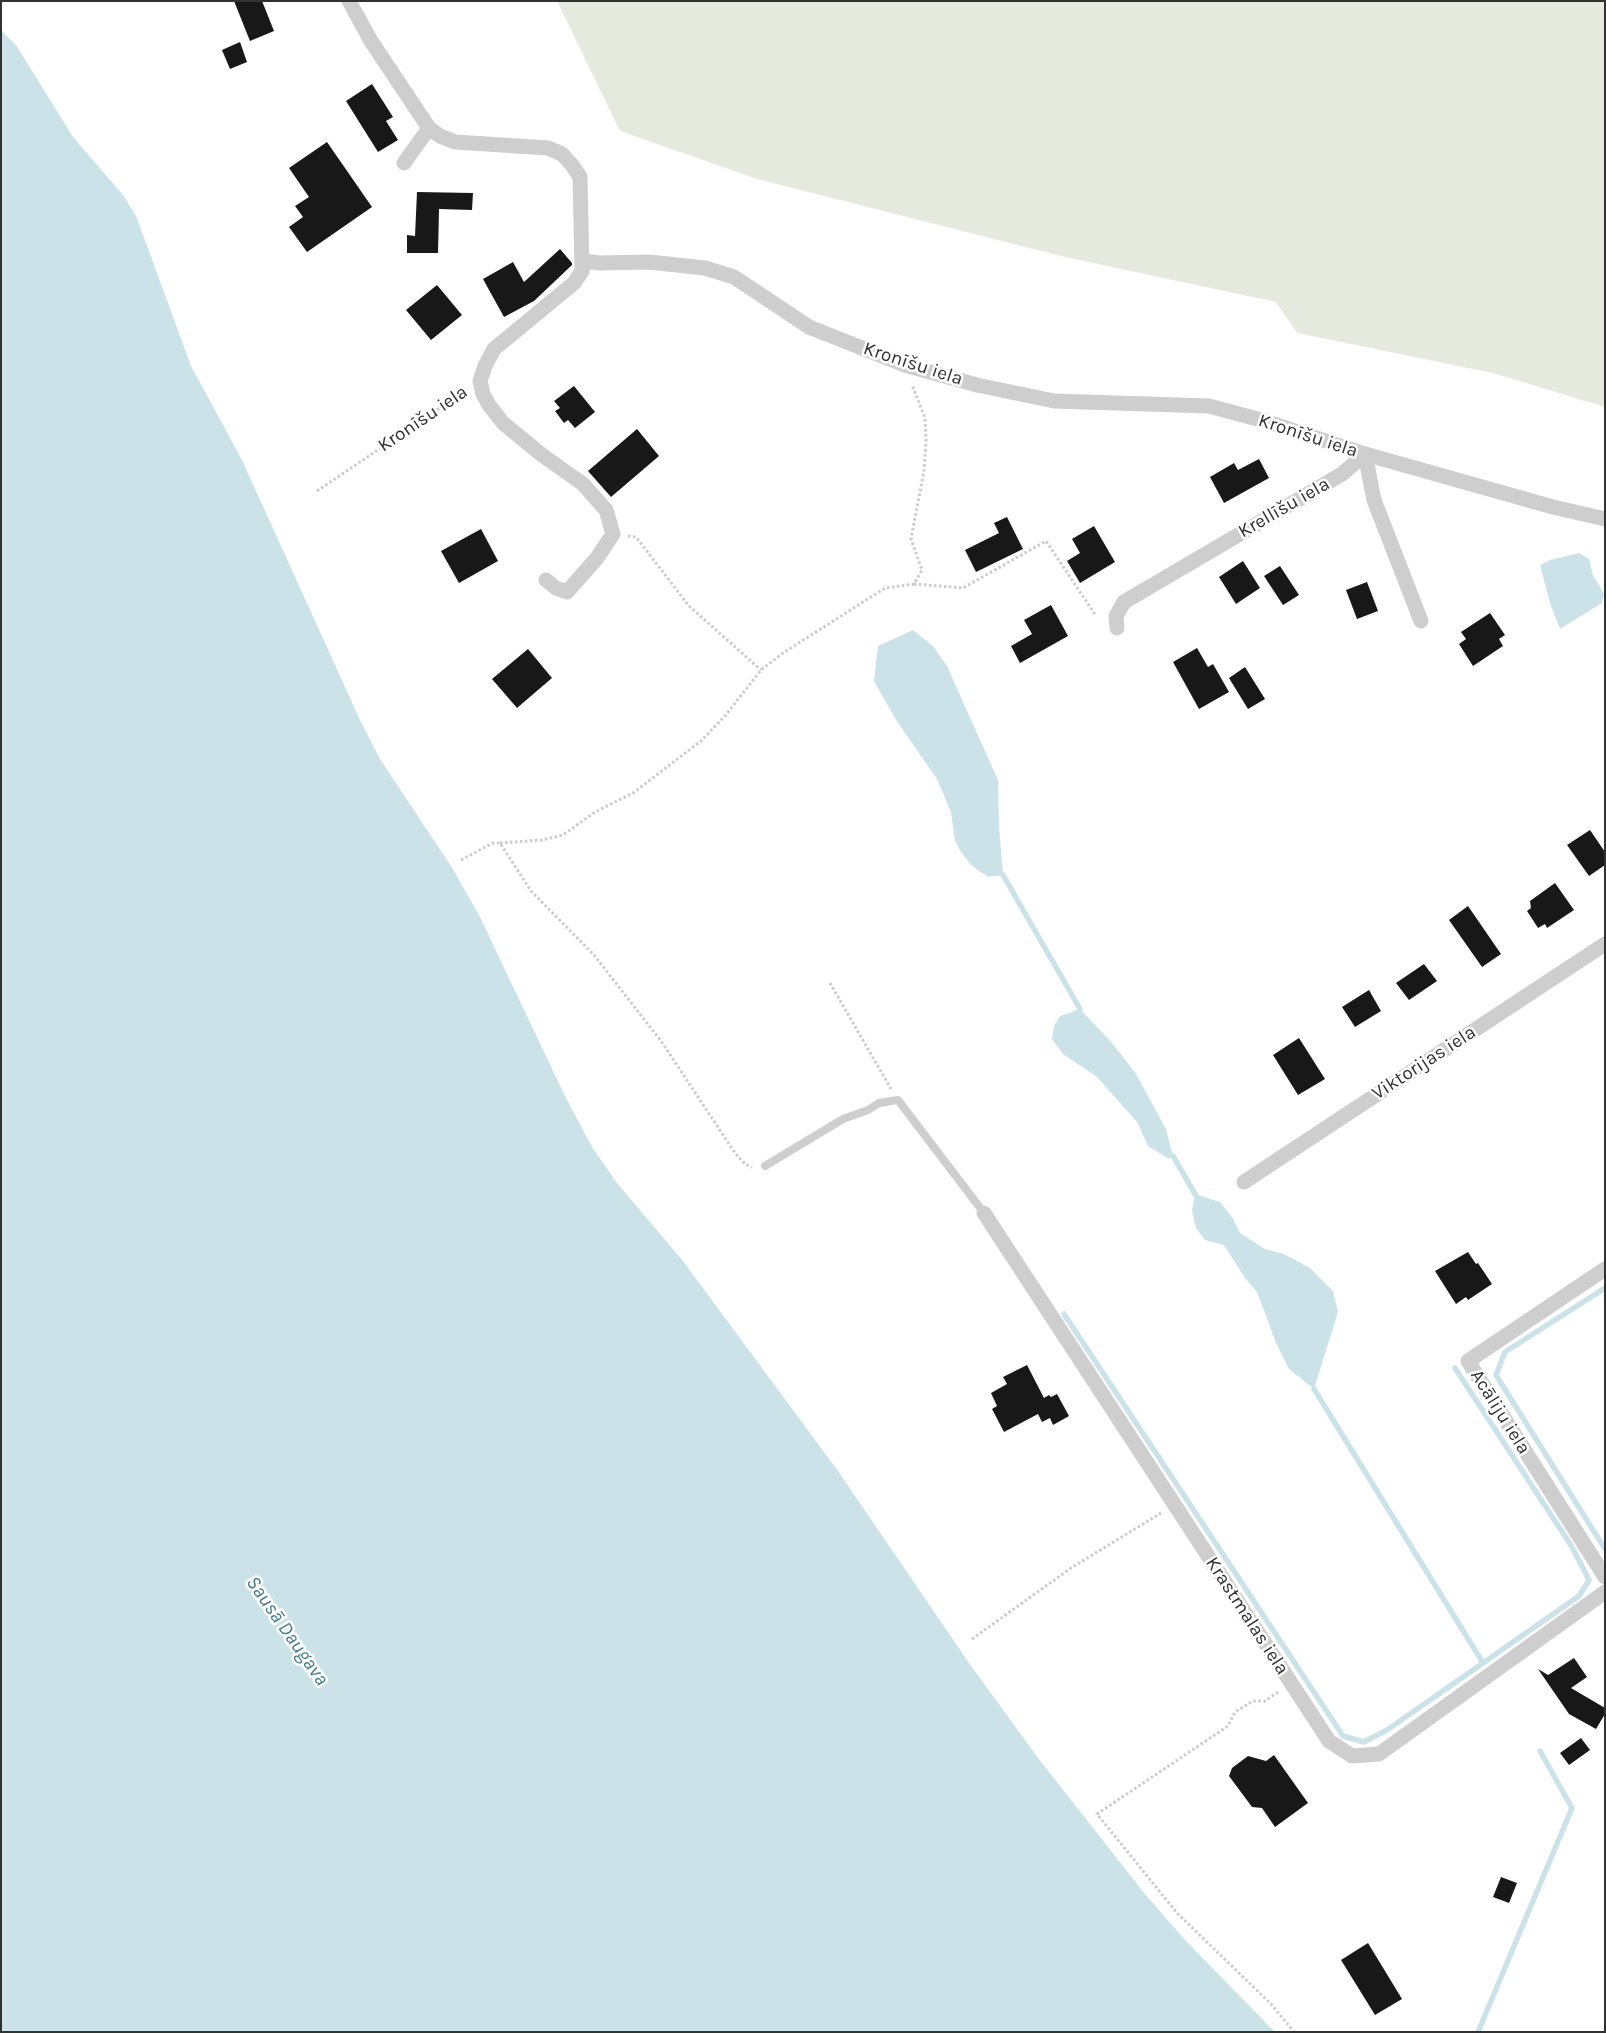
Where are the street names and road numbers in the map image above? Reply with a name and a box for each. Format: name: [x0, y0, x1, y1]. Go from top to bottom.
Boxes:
street label: Kronīšu iela: [860, 337, 966, 391]
street label: Kronīšu iela: [374, 381, 472, 457]
street label: Kronīšu iela: [1255, 409, 1361, 463]
street label: Krellīšu iela: [1234, 473, 1334, 543]
street label: Viktorijas iela: [1368, 1021, 1480, 1105]
street label: Acāliju iela: [1465, 1366, 1535, 1458]
street label: Krastmalas iela: [1200, 1553, 1294, 1679]

